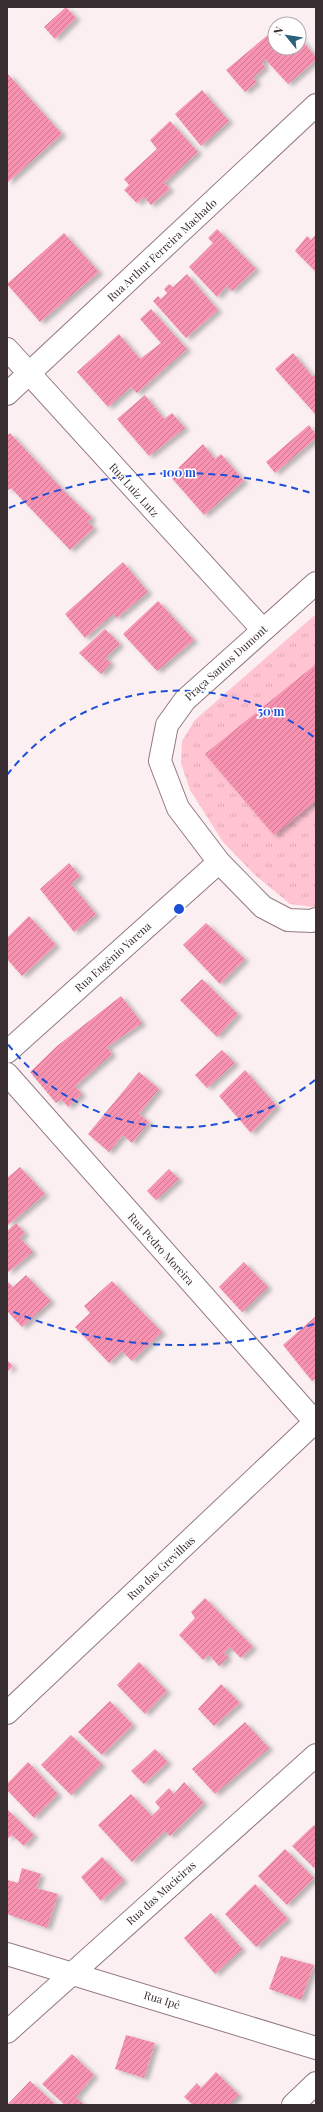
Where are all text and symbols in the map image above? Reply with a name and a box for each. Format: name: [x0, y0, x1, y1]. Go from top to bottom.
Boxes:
north arrow: [267, 16, 307, 56]
text: N: [269, 24, 286, 38]
street label: Rua Arthur Ferreira Machado: [104, 195, 220, 305]
street label: Rua Luiz Lutz: [106, 460, 163, 520]
text: 100 m: [162, 464, 196, 480]
street label: Praça Santos Dumont: [181, 621, 270, 704]
text: 50 m: [258, 703, 285, 719]
centre of rings: [172, 902, 186, 916]
street label: Rua Eugênio Yarena: [71, 918, 154, 995]
street label: Rua Pedro Moreira: [125, 1209, 198, 1288]
street label: Rua das Grevilhas: [123, 1532, 198, 1603]
street label: Rua das Macieiras: [123, 1857, 199, 1928]
street label: Rua Ipê: [142, 1987, 183, 2012]

